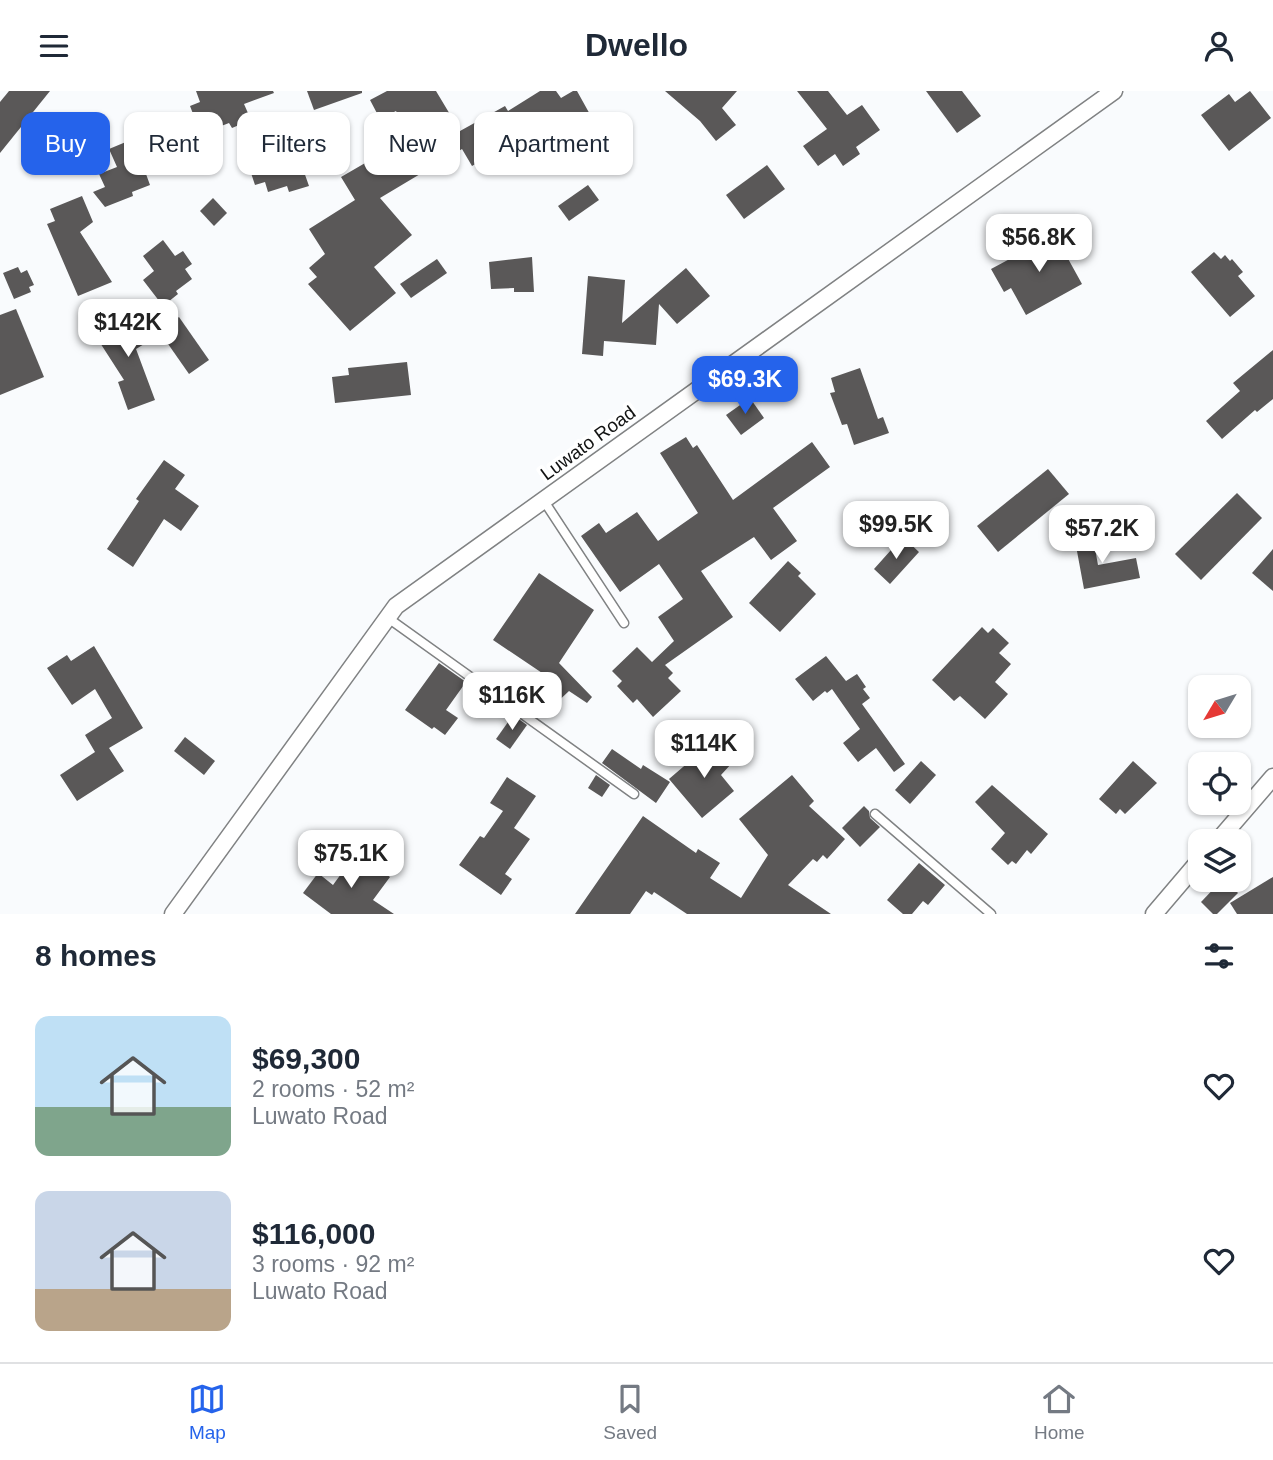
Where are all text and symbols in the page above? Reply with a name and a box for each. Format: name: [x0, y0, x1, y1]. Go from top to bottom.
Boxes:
icon: menu: [35, 27, 73, 65]
text: Dwello: [585, 27, 688, 63]
icon: person: [1200, 27, 1238, 65]
chip: Buy: [21, 112, 110, 175]
chip: Rent: [124, 112, 223, 175]
chip: Filters: [237, 112, 350, 175]
chip: New: [364, 112, 460, 175]
chip: Apartment: [474, 112, 633, 175]
pin: $56.8K: [982, 215, 1096, 274]
text: $56.8K: [1002, 224, 1076, 250]
pin: $142K: [79, 299, 177, 359]
text: $142K: [94, 309, 162, 335]
pin: $69.3K: [688, 357, 802, 416]
text: $69.3K: [708, 366, 782, 392]
street label: Luwato Road: [537, 402, 639, 484]
pin: $99.5K: [839, 501, 953, 561]
pin: $57.2K: [1045, 505, 1159, 565]
text: $99.5K: [859, 511, 933, 537]
text: $57.2K: [1065, 515, 1139, 541]
pin: $116K: [463, 673, 561, 732]
north arrow: [1188, 675, 1251, 739]
map controls: [1188, 675, 1251, 892]
text: $116K: [479, 682, 545, 708]
pin: $114K: [655, 721, 753, 780]
text: $114K: [671, 730, 737, 756]
button: locate: [1188, 752, 1251, 815]
button: layers: [1188, 829, 1251, 892]
pin: $75.1K: [294, 831, 408, 890]
text: $75.1K: [314, 840, 388, 866]
icon: filters: [1200, 937, 1238, 975]
text: 8 homes: [35, 939, 157, 972]
text: $69,300: [252, 1042, 360, 1075]
icon: home: [91, 1044, 175, 1128]
icon: heart: [1200, 1067, 1238, 1105]
text: 2 rooms · 52 m²: [252, 1076, 414, 1102]
text: Luwato Road: [252, 1103, 388, 1129]
text: $116,000: [252, 1217, 375, 1250]
icon: home: [91, 1219, 175, 1303]
icon: heart: [1200, 1242, 1238, 1280]
text: 3 rooms · 92 m²: [252, 1251, 414, 1277]
text: Luwato Road: [252, 1278, 388, 1304]
tab: Map: [188, 1380, 226, 1444]
tab: Saved: [603, 1380, 657, 1444]
tab: Home: [1034, 1380, 1085, 1444]

